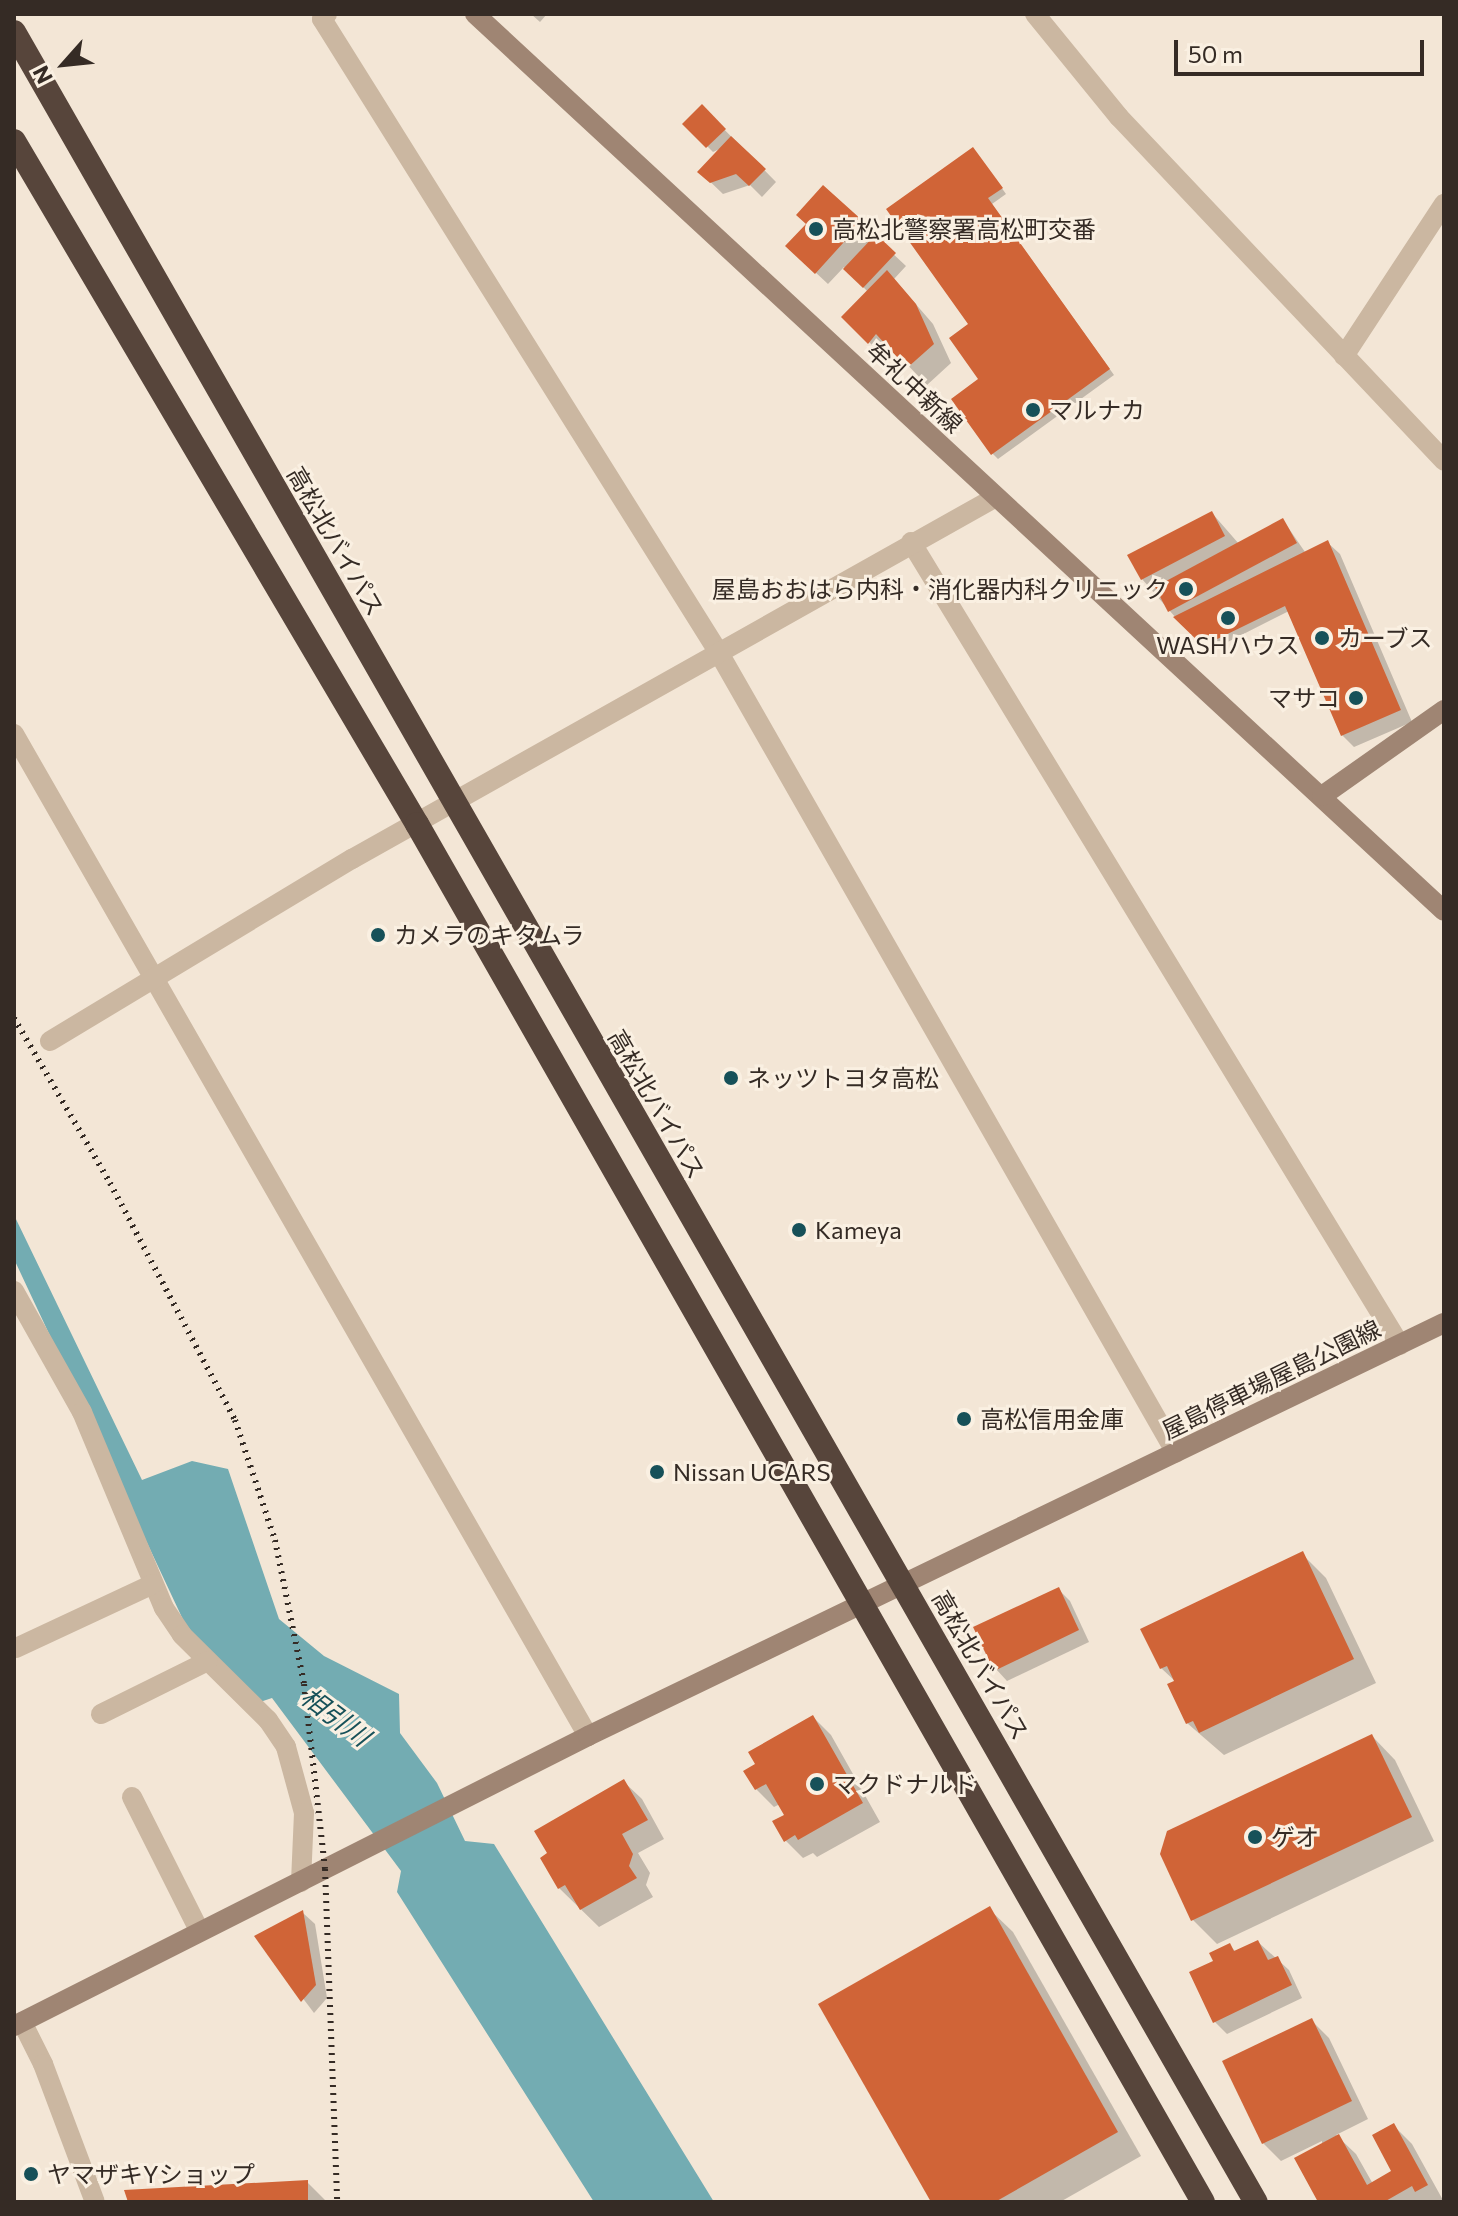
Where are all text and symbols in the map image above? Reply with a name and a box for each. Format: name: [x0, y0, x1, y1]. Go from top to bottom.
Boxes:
north arrow: [24, 24, 104, 104]
scale bar: [1178, 24, 1428, 74]
text: 50 m: [1188, 39, 1243, 68]
text: N: [26, 62, 58, 89]
place label: 高松北警察署高松町交番: [832, 215, 1096, 243]
marker: 高松北警察署高松町交番: [807, 220, 825, 238]
street label: 牟礼中新線: [861, 336, 969, 438]
place label: マルナカ: [1049, 396, 1145, 424]
marker: マルナカ: [1024, 401, 1042, 419]
street label: 高松北バイパス: [282, 461, 390, 621]
place label: 屋島おおはら内科・消化器内科クリニック: [712, 575, 1168, 603]
marker: 屋島おおはら内科・消化器内科クリニック: [1175, 578, 1197, 600]
marker: WASHハウス: [1219, 609, 1237, 627]
place label: カーブス: [1338, 624, 1434, 652]
marker: カーブス: [1313, 629, 1331, 647]
place label: WASHハウス: [1156, 631, 1300, 659]
place label: マサコ: [1268, 684, 1340, 712]
marker: マサコ: [1347, 689, 1365, 707]
place label: カメラのキタムラ: [394, 921, 586, 949]
marker: カメラのキタムラ: [369, 926, 387, 944]
street label: 高松北バイパス: [603, 1024, 711, 1184]
place label: ネッツトヨタ高松: [747, 1064, 939, 1092]
marker: ネッツトヨタ高松: [722, 1069, 740, 1087]
place label: Kameya: [815, 1216, 902, 1244]
marker: Kameya: [790, 1221, 808, 1239]
street label: 屋島停車場屋島公園線: [1157, 1313, 1385, 1445]
place label: 高松信用金庫: [980, 1405, 1124, 1433]
marker: 高松信用金庫: [955, 1410, 973, 1428]
place label: Nissan UCARS: [673, 1458, 831, 1486]
marker: Nissan UCARS: [648, 1463, 666, 1481]
street label: 高松北バイパス: [927, 1585, 1035, 1745]
water label: 相引川: [295, 1680, 377, 1752]
place label: マクドナルド: [833, 1770, 977, 1798]
marker: マクドナルド: [808, 1775, 826, 1793]
place label: ゲオ: [1271, 1823, 1319, 1851]
marker: ゲオ: [1246, 1828, 1264, 1846]
place label: ヤマザキYショップ: [47, 2160, 255, 2188]
marker: ヤマザキYショップ: [22, 2165, 40, 2183]

